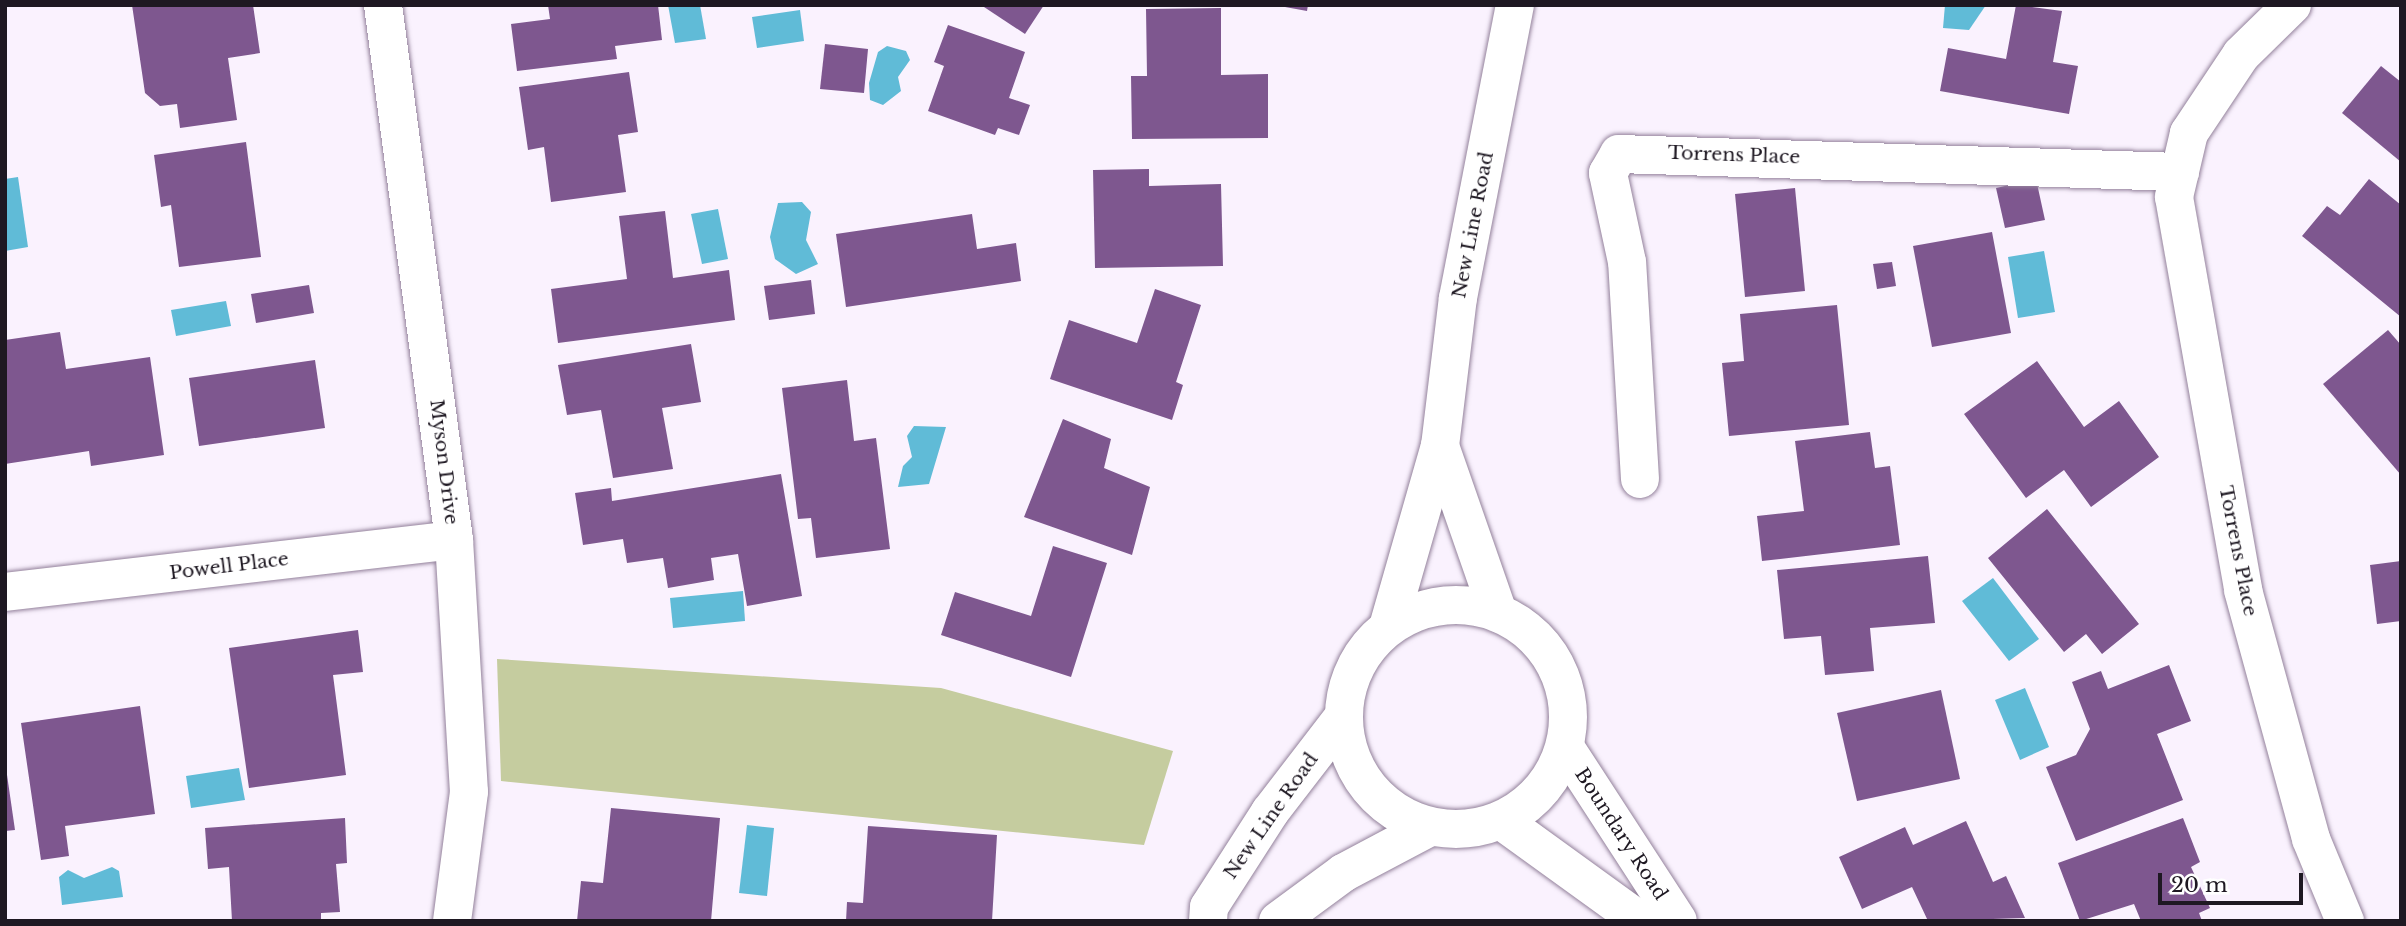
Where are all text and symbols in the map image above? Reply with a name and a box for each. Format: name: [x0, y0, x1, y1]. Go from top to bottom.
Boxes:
street label: Torrens Place: [1667, 141, 1801, 169]
street label: New Line Road: [1448, 150, 1498, 300]
street label: Myson Drive: [425, 398, 463, 526]
street label: Torrens Place: [2214, 484, 2262, 618]
street label: Powell Place: [168, 547, 290, 585]
street label: New Line Road: [1219, 748, 1323, 884]
street label: Boundary Road: [1570, 763, 1672, 905]
scale bar: [2161, 860, 2306, 904]
text: 20 m: [2171, 872, 2228, 898]

